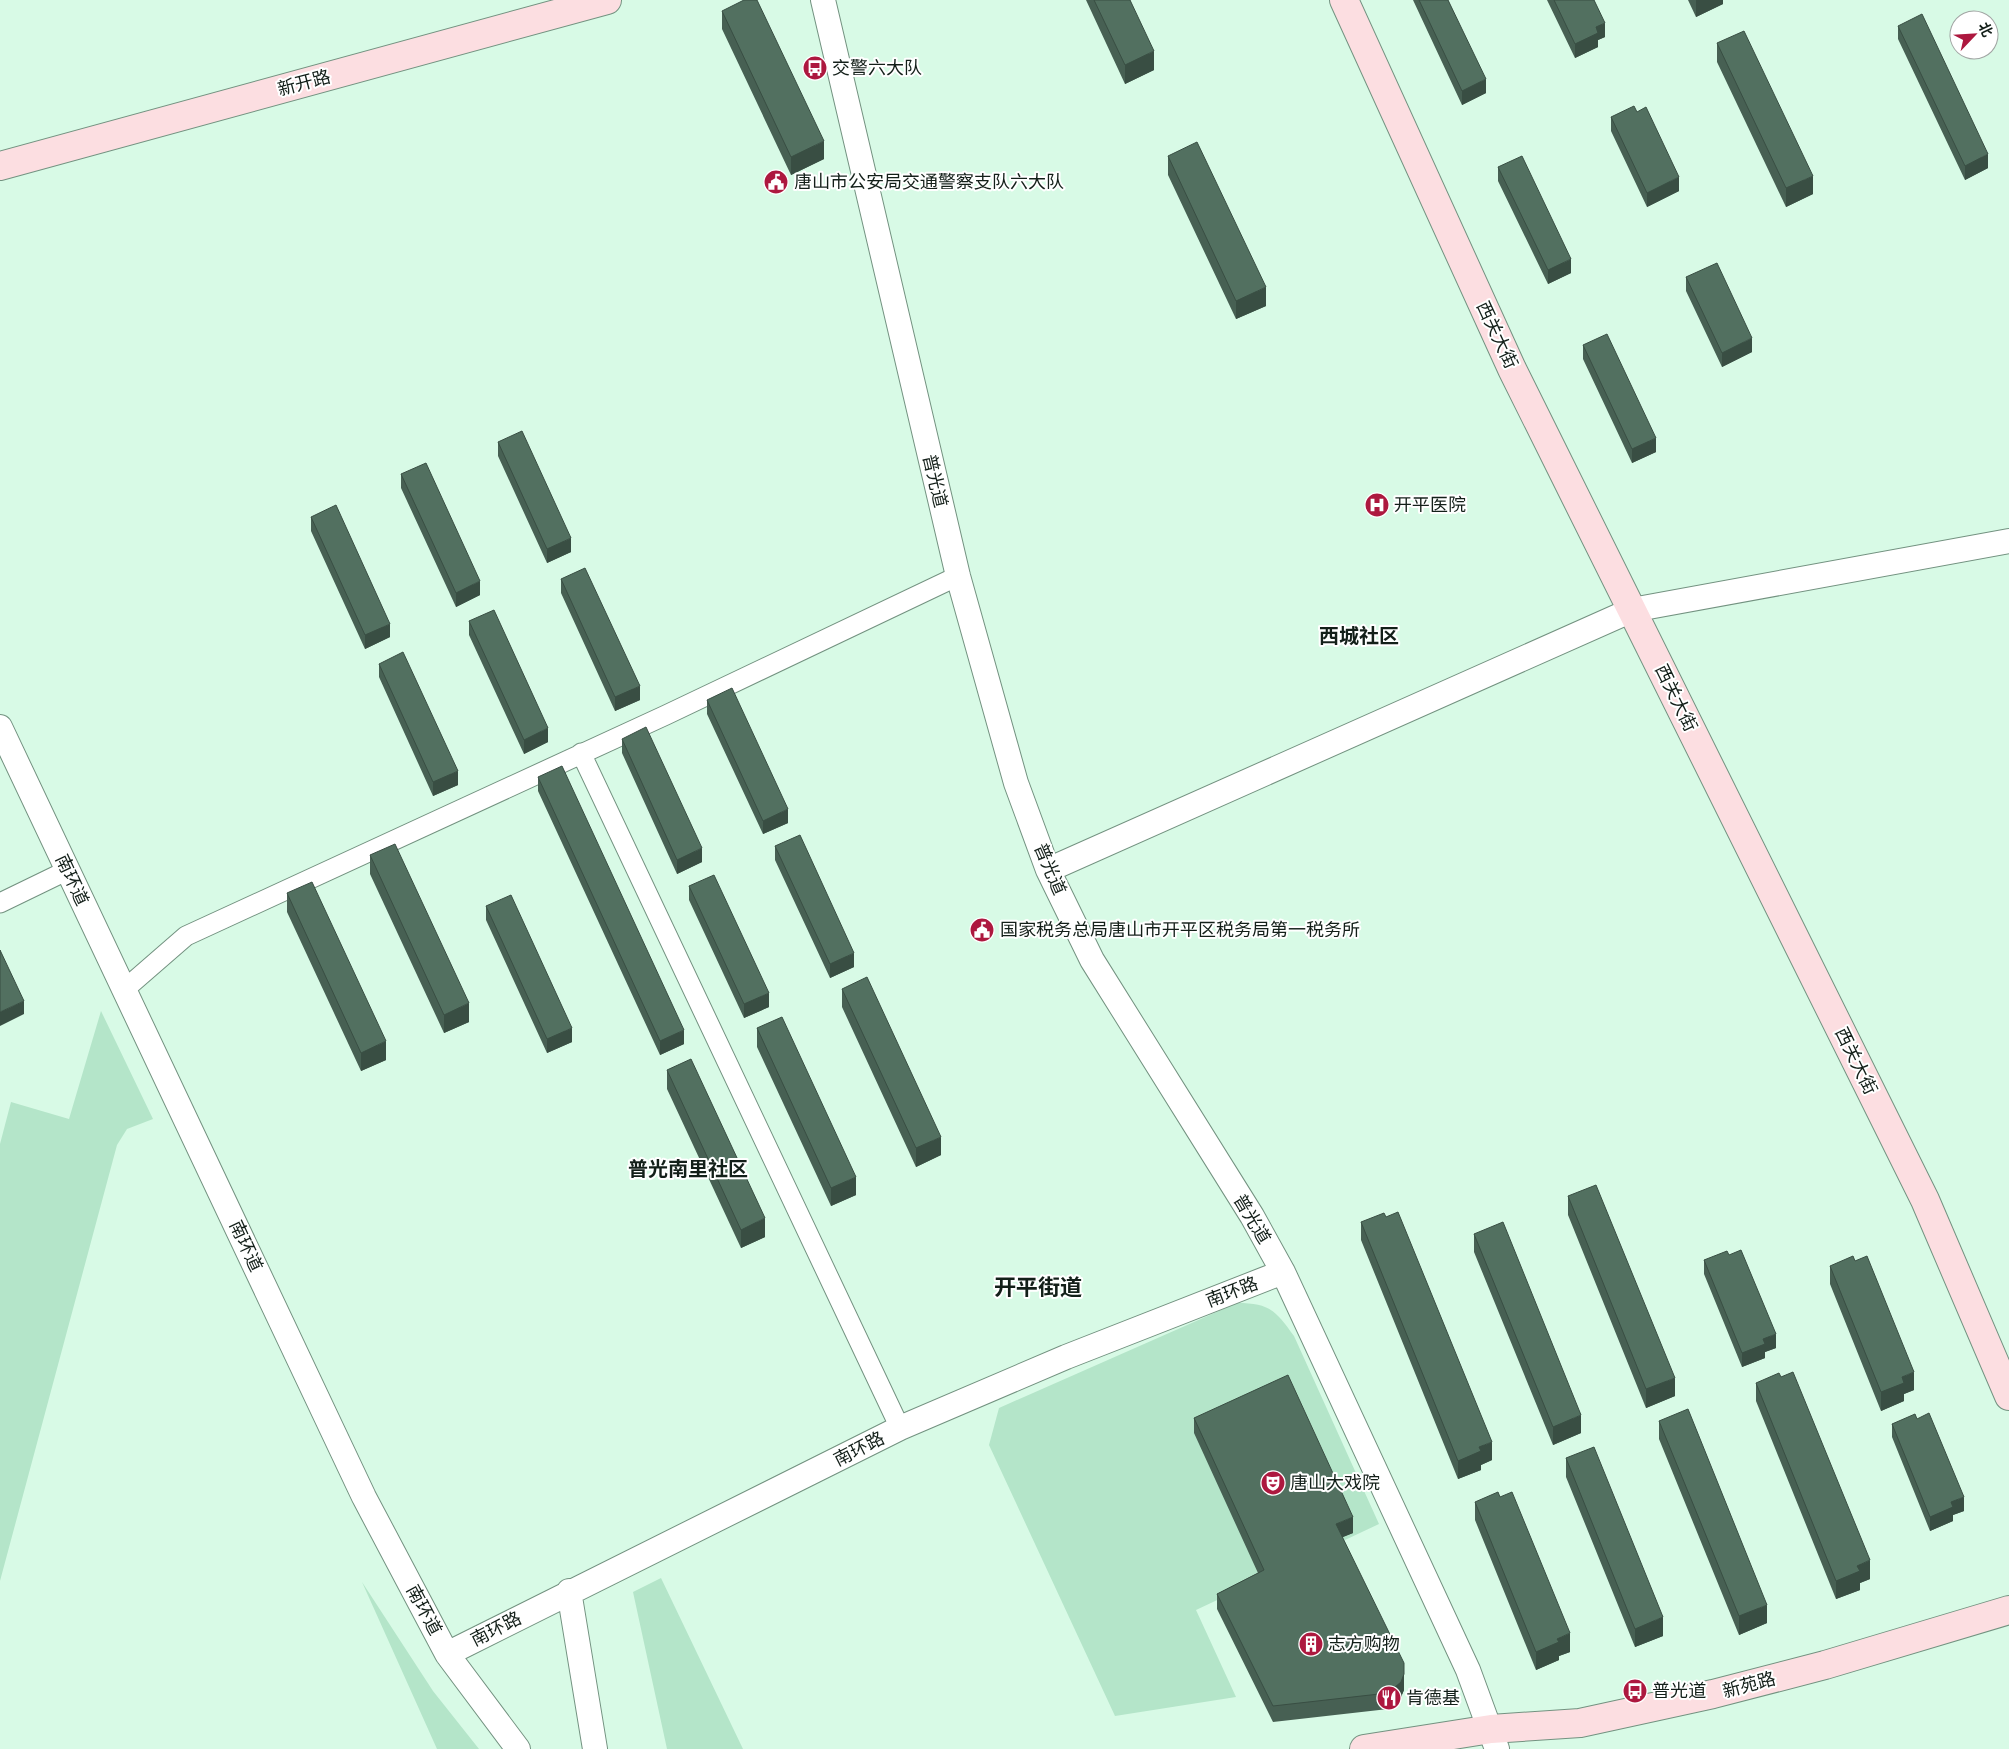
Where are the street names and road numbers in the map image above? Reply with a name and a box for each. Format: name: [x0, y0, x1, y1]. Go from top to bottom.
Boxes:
street label: 新开路: [275, 65, 333, 100]
street label: 西关大街: [1473, 298, 1522, 372]
street label: 普光道: [919, 452, 952, 510]
street label: 西关大街: [1651, 661, 1702, 735]
street label: 普光道: [1030, 840, 1071, 898]
street label: 南环道: [52, 851, 93, 909]
street label: 西关大街: [1831, 1024, 1882, 1098]
street label: 普光道: [1230, 1190, 1275, 1247]
street label: 南环道: [226, 1217, 267, 1275]
street label: 南环路: [1203, 1272, 1261, 1311]
street label: 南环路: [830, 1427, 888, 1470]
street label: 南环道: [402, 1581, 446, 1639]
street label: 南环路: [467, 1607, 525, 1650]
street label: 新苑路: [1720, 1667, 1778, 1702]

